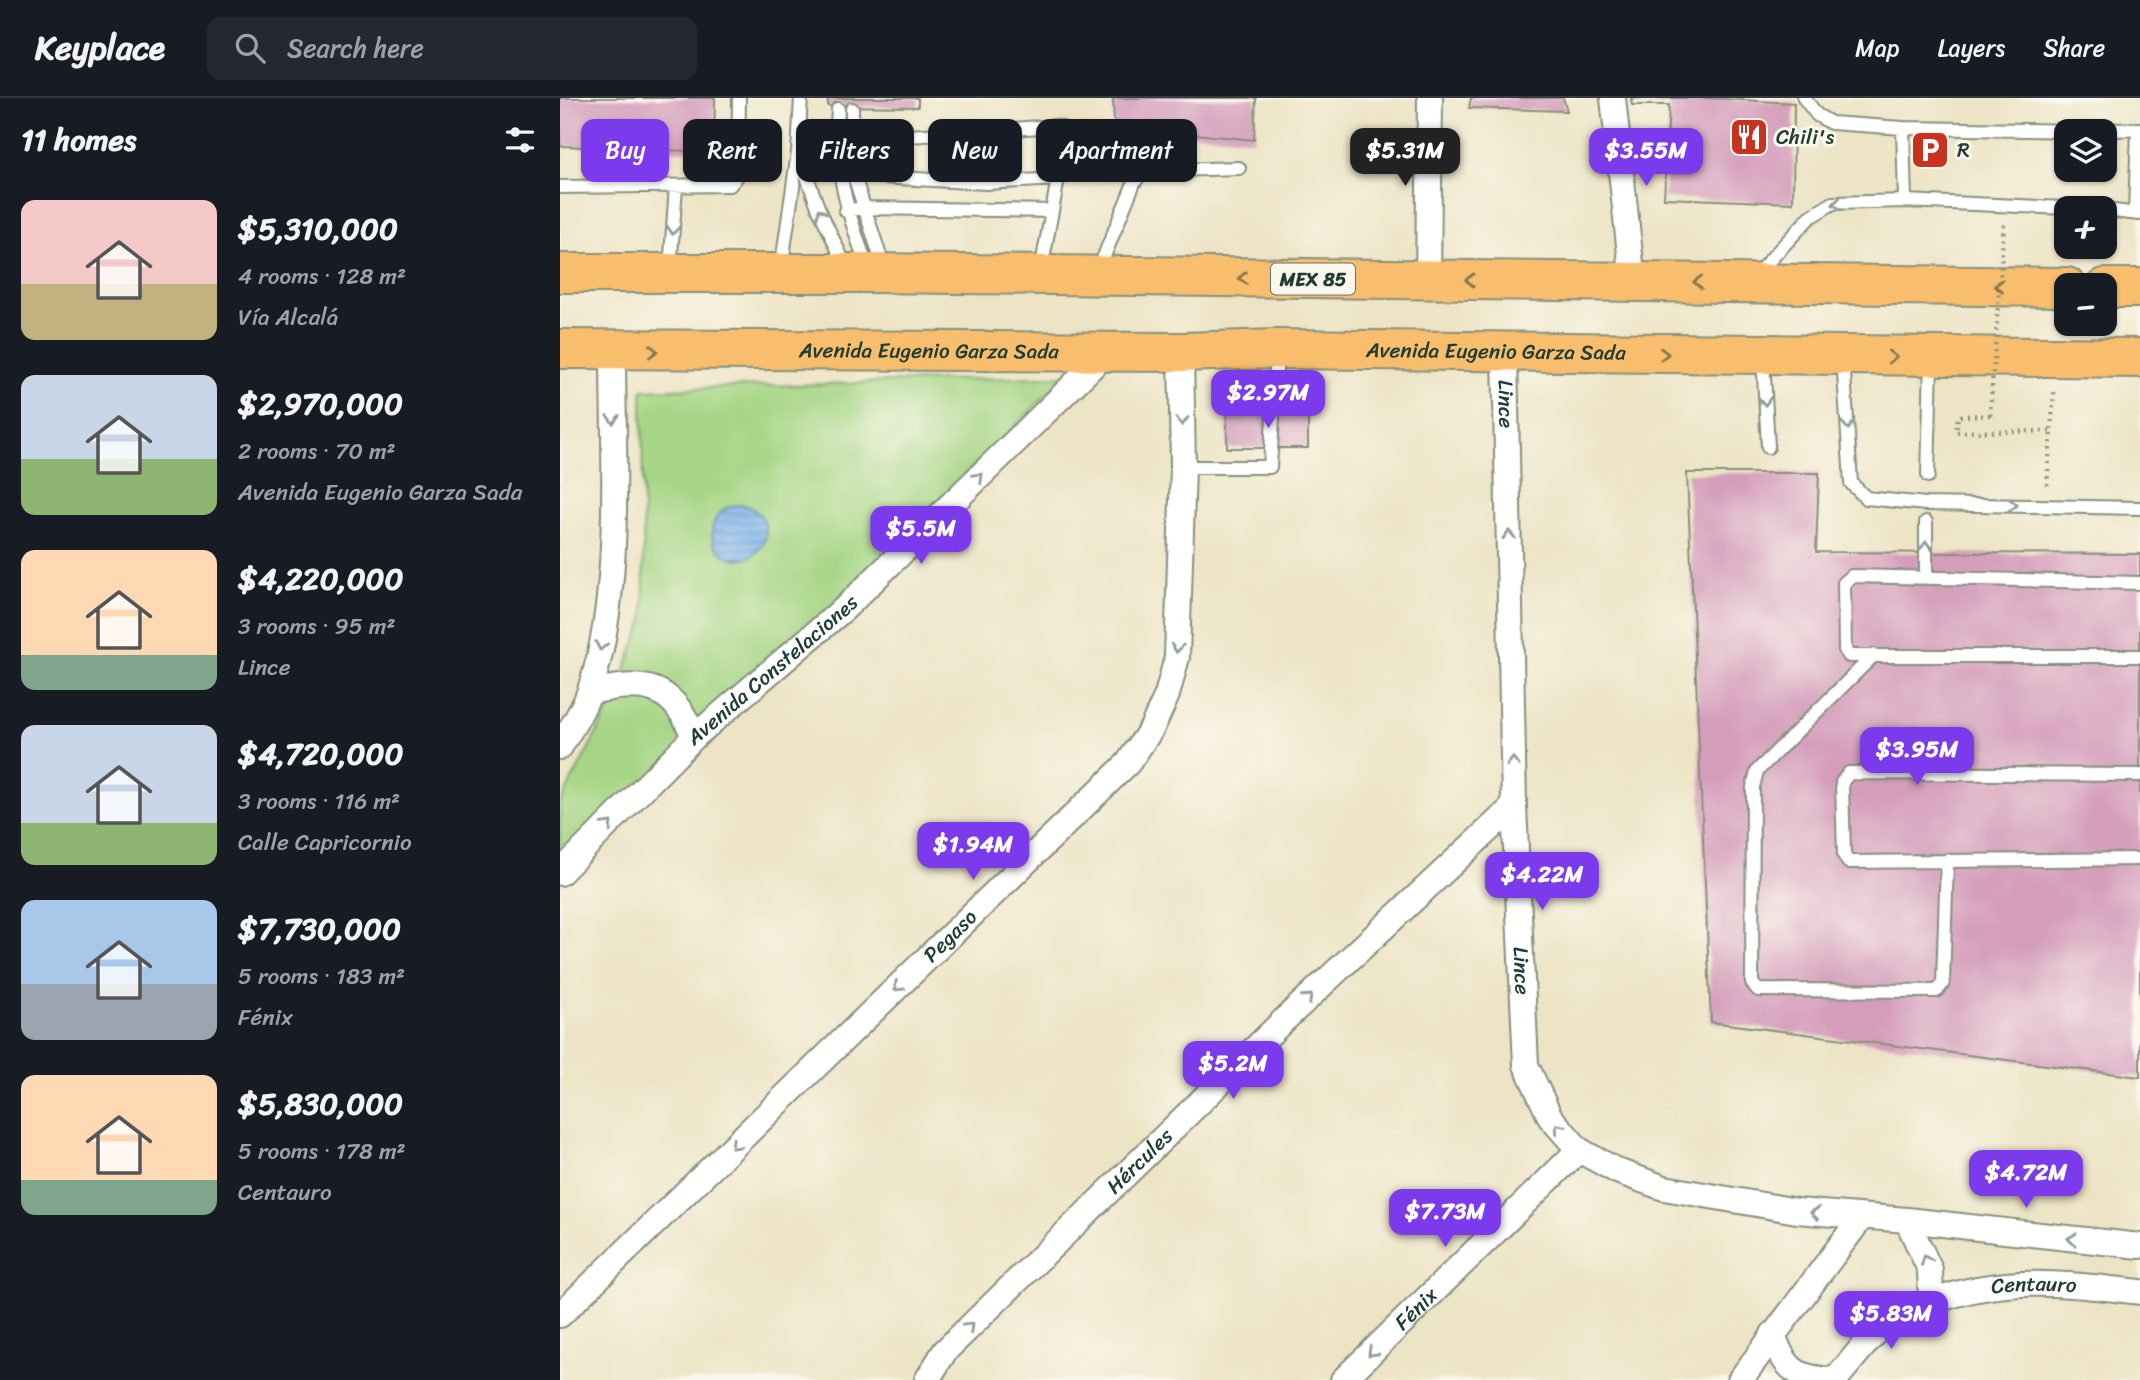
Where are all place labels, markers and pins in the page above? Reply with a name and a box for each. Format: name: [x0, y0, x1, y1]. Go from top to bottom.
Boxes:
restaurant icon: Chili's: [1728, 116, 1770, 158]
place label: Chili's: [1776, 118, 1835, 156]
pin: $5.31M: [1348, 129, 1462, 188]
pin: $3.55M: [1589, 129, 1703, 188]
parking icon: R: [1909, 129, 1951, 171]
place label: R: [1957, 131, 1970, 169]
pin: $2.97M: [1211, 370, 1325, 430]
pin: $5.5M: [872, 506, 970, 566]
pin: $3.95M: [1860, 728, 1974, 787]
pin: $1.94M: [916, 822, 1030, 882]
pin: $4.22M: [1485, 852, 1599, 912]
pin: $5.2M: [1184, 1042, 1282, 1101]
pin: $4.72M: [1969, 1150, 2083, 1210]
pin: $7.73M: [1388, 1190, 1502, 1249]
pin: $5.83M: [1834, 1292, 1948, 1351]

